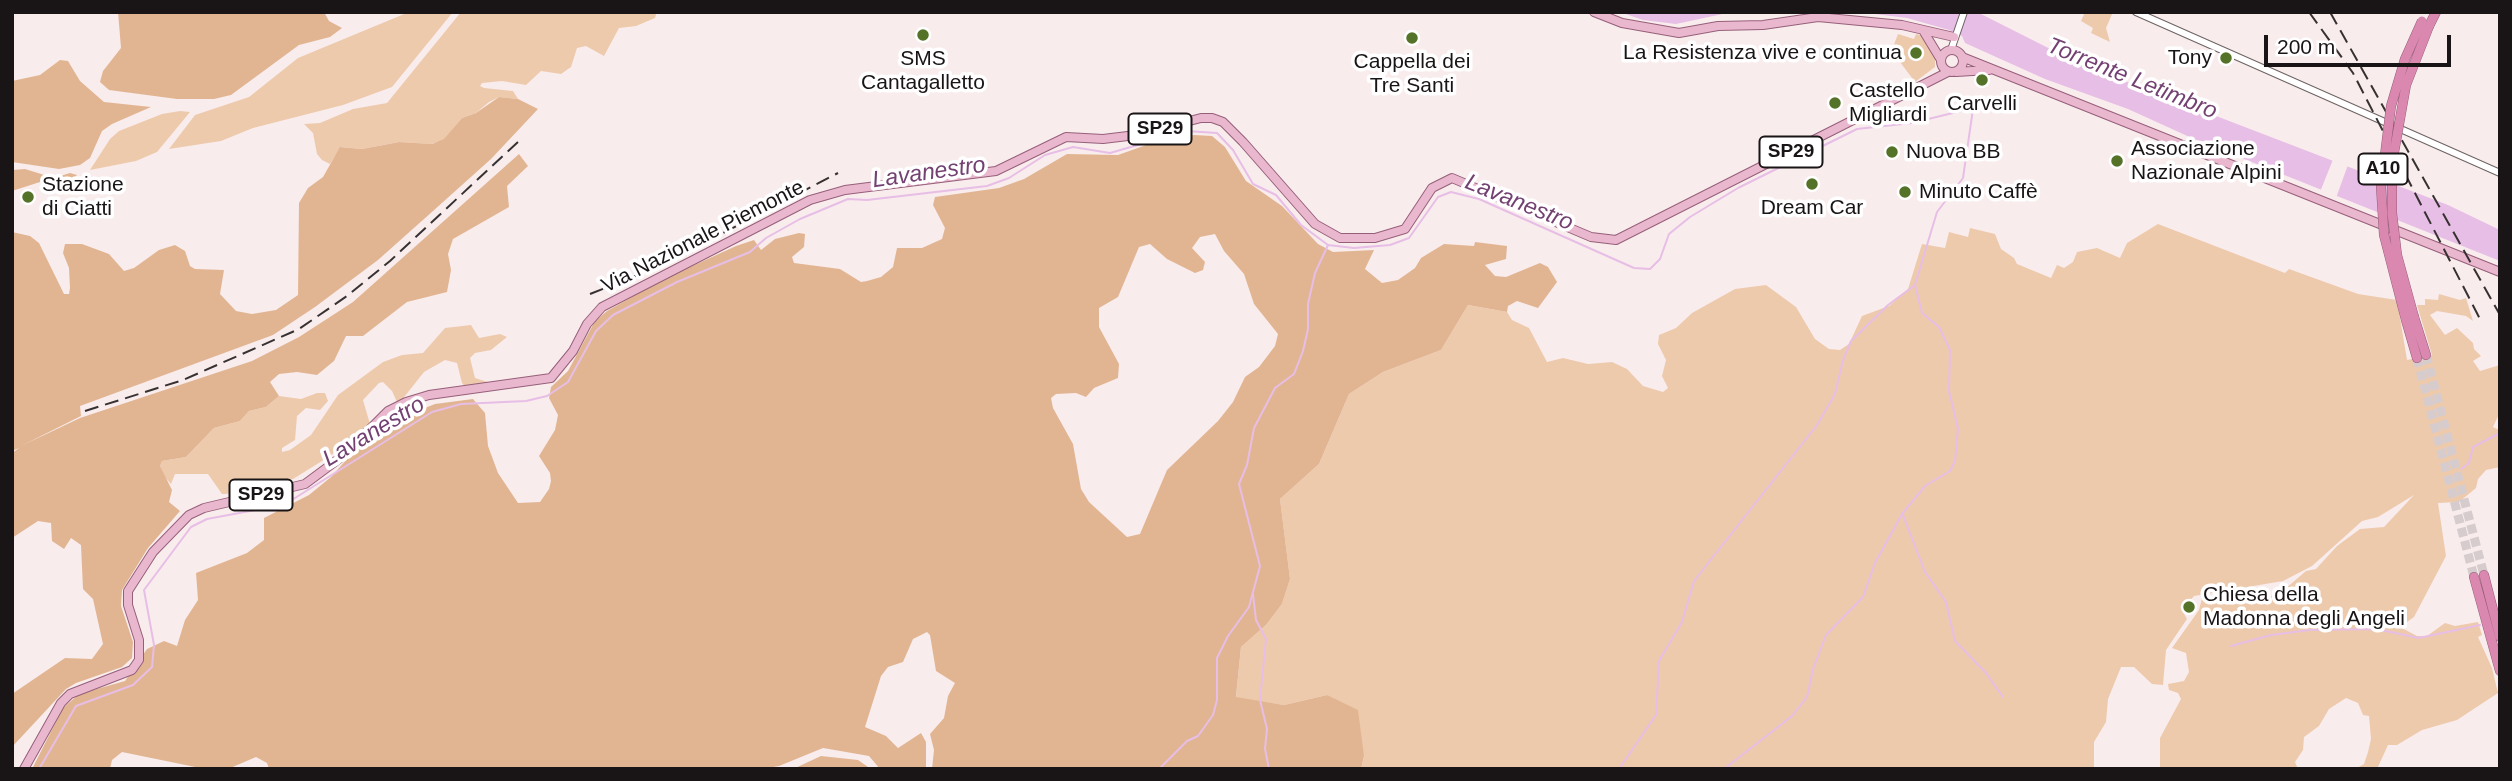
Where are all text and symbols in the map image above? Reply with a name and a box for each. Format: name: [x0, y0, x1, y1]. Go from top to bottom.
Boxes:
scale bar: [2267, 21, 2454, 65]
marker: SMS Cantagalletto: [915, 27, 931, 43]
marker: Cappella dei Tre Santi: [1404, 30, 1420, 46]
water label: Torrente Letimbro: [2043, 32, 2221, 126]
text: 200 m: [2277, 35, 2335, 58]
place label: La Resistenza vive e continua: [1623, 40, 1902, 66]
marker: La Resistenza vive e continua: [1908, 45, 1924, 61]
place label: Tony: [2168, 45, 2212, 71]
place label: SMS Cantagalletto: [861, 46, 985, 96]
place label: Cappella dei Tre Santi: [1354, 49, 1470, 99]
marker: Tony: [2218, 50, 2234, 66]
marker: Carvelli: [1974, 72, 1990, 88]
place label: Castello Migliardi: [1849, 78, 1927, 128]
place label: Carvelli: [1947, 91, 2017, 117]
marker: Castello Migliardi: [1827, 95, 1843, 111]
road number: SP29: [1128, 113, 1192, 144]
road number: SP29: [1760, 136, 1823, 168]
place label: Associazione Nazionale Alpini: [2131, 136, 2282, 186]
place label: Nuova BB: [1906, 139, 2001, 165]
marker: Nuova BB: [1884, 144, 1900, 160]
water label: Lavanestro: [871, 151, 987, 195]
marker: Associazione Nazionale Alpini: [2109, 153, 2125, 169]
road number: A10: [2358, 154, 2408, 184]
water label: Lavanestro: [1461, 169, 1577, 237]
place label: Stazione di Ciatti: [42, 172, 124, 222]
street label: Via Nazionale Piemonte: [598, 175, 808, 299]
marker: Dream Car: [1804, 176, 1820, 192]
place label: Minuto Caffè: [1919, 179, 2038, 205]
marker: Minuto Caffè: [1897, 184, 1913, 200]
marker: Stazione di Ciatti: [20, 189, 36, 205]
place label: Dream Car: [1761, 195, 1863, 221]
water label: Lavanestro: [318, 391, 430, 473]
road number: SP29: [230, 480, 292, 510]
place label: Chiesa della Madonna degli Angeli: [2203, 582, 2405, 632]
marker: Chiesa della Madonna degli Angeli: [2181, 599, 2197, 615]

